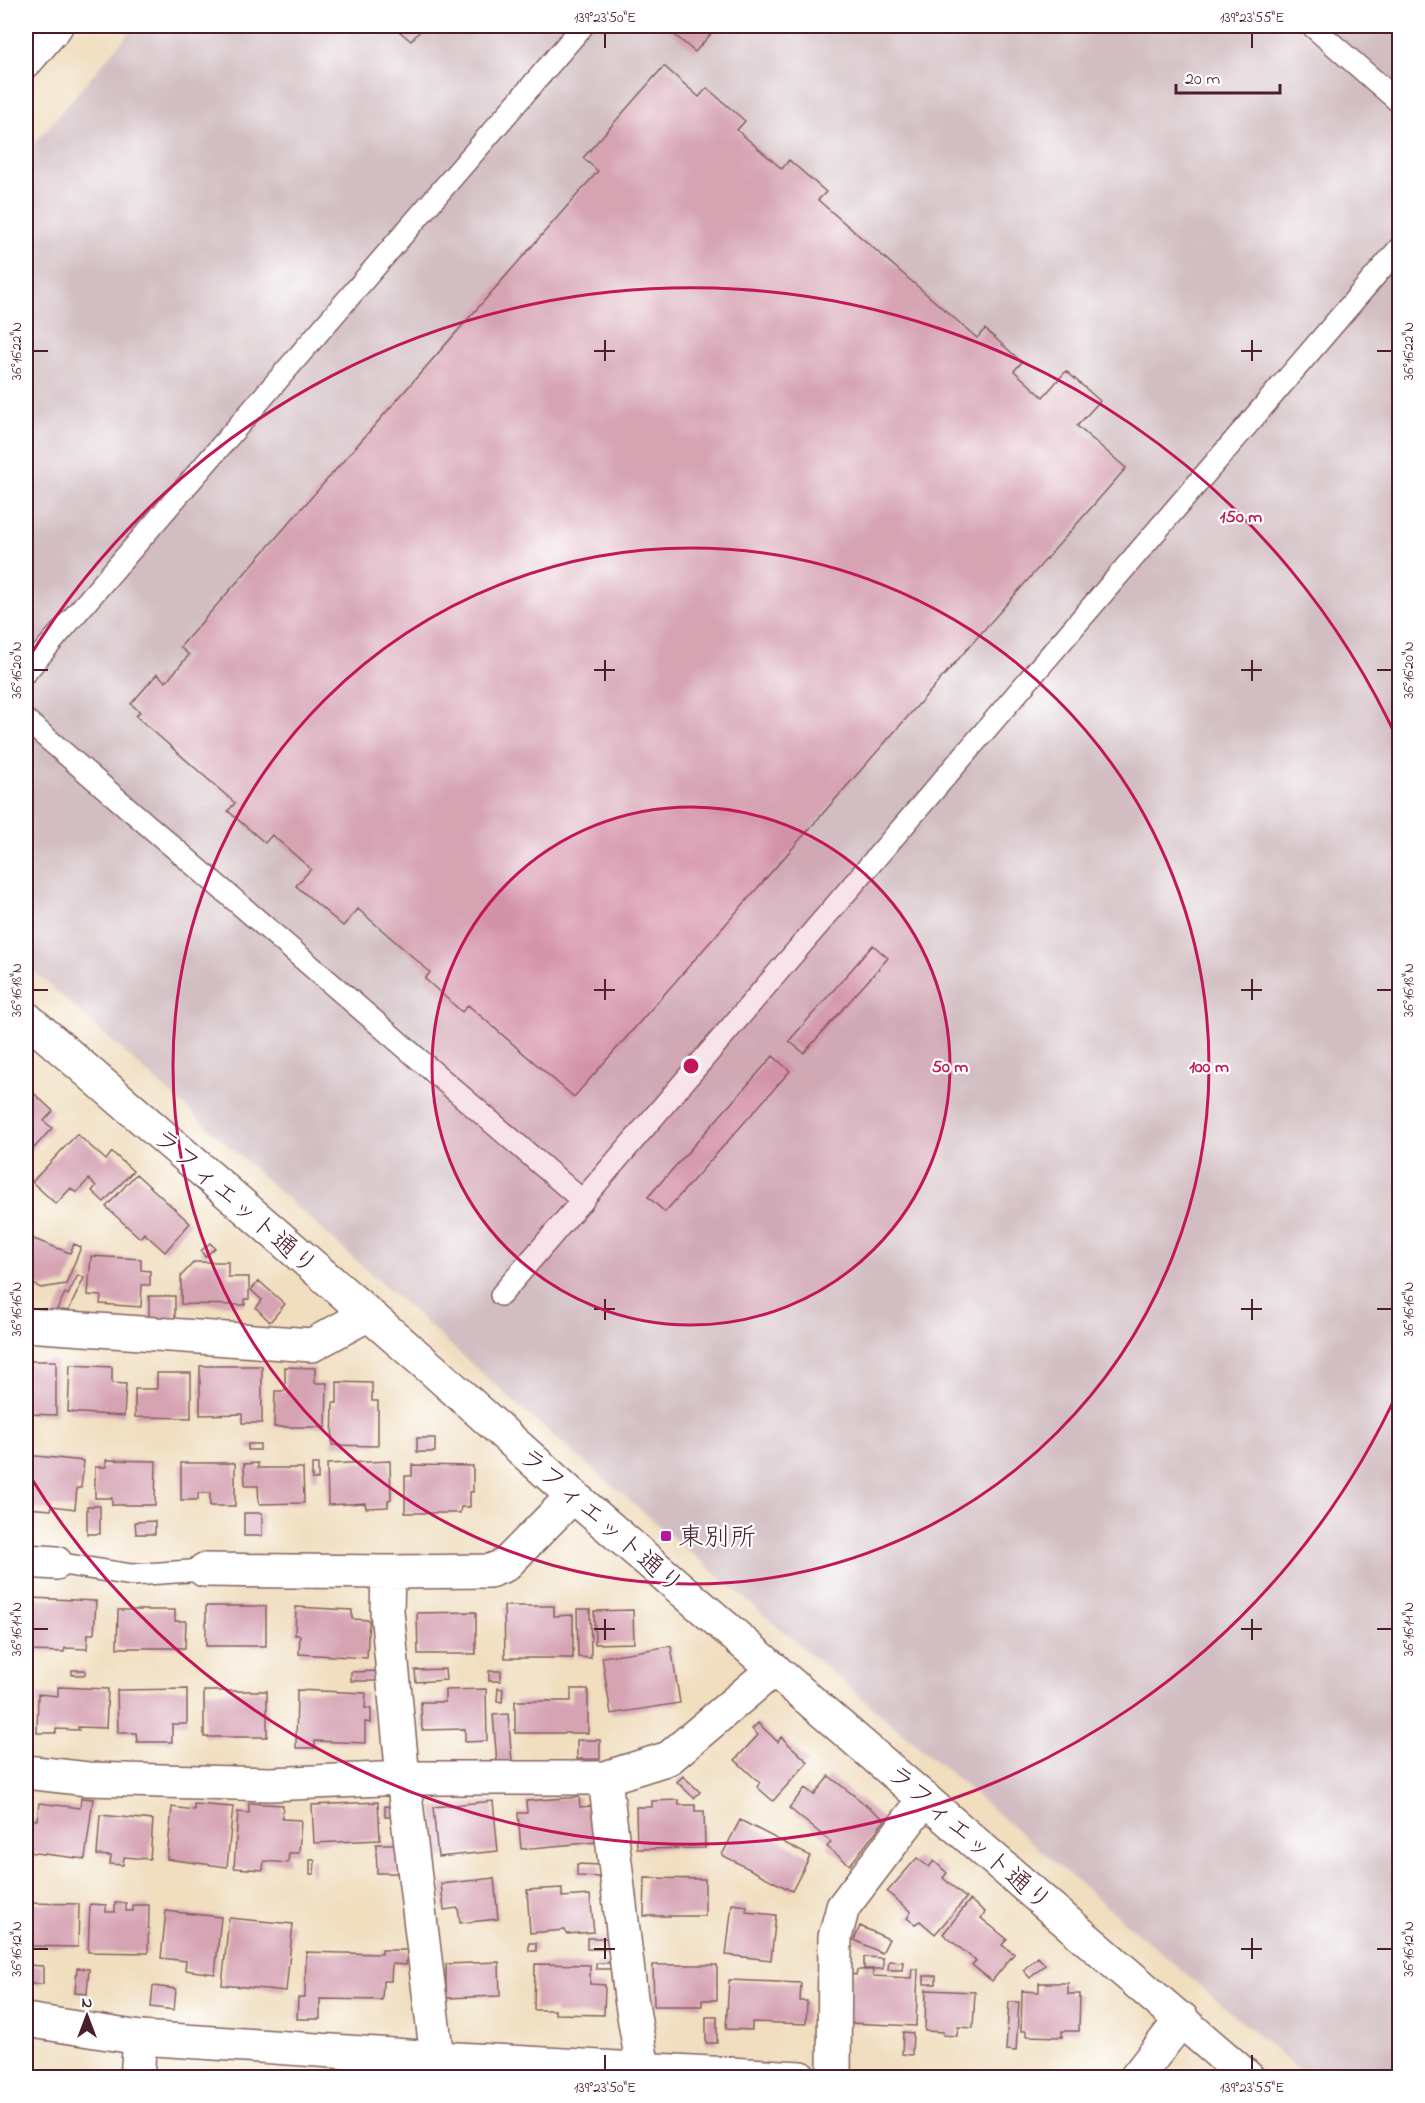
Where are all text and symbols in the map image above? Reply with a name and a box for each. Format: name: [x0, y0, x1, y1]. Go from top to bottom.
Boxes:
text: 139°23'50"E: [574, 7, 636, 29]
text: 139°23'55"E: [1220, 7, 1284, 29]
scale bar: [1176, 57, 1280, 95]
text: 20 m: [1185, 67, 1220, 93]
text: 36°16'22"N: [6, 322, 28, 380]
text: 36°16'22"N: [1398, 322, 1420, 380]
text: 150 m: [1220, 505, 1262, 531]
text: 36°16'20"N: [6, 641, 28, 699]
text: 36°16'20"N: [1398, 641, 1420, 699]
text: 36°16'18"N: [6, 963, 28, 1017]
text: 36°16'18"N: [1398, 963, 1420, 1017]
text: 50 m: [932, 1055, 968, 1081]
text: 100 m: [1189, 1055, 1229, 1081]
centre of rings: [681, 1056, 701, 1076]
street label: ラフィエット通り: [143, 1121, 325, 1286]
text: 36°16'16"N: [6, 1282, 28, 1336]
text: 36°16'16"N: [1398, 1282, 1420, 1336]
street label: ラフィエット通り: [509, 1440, 691, 1605]
place label: 東別所: [678, 1520, 756, 1558]
marker: 東別所: [659, 1529, 673, 1543]
text: 36°16'14"N: [6, 1602, 28, 1656]
text: 36°16'14"N: [1398, 1602, 1420, 1656]
street label: ラフィエット通り: [877, 1757, 1059, 1922]
text: 36°16'12"N: [6, 1921, 28, 1977]
text: 36°16'12"N: [1398, 1921, 1420, 1977]
north arrow: [57, 1986, 117, 2046]
text: N: [82, 1991, 93, 2015]
text: 139°23'50"E: [574, 2077, 636, 2099]
text: 139°23'55"E: [1220, 2077, 1284, 2099]

